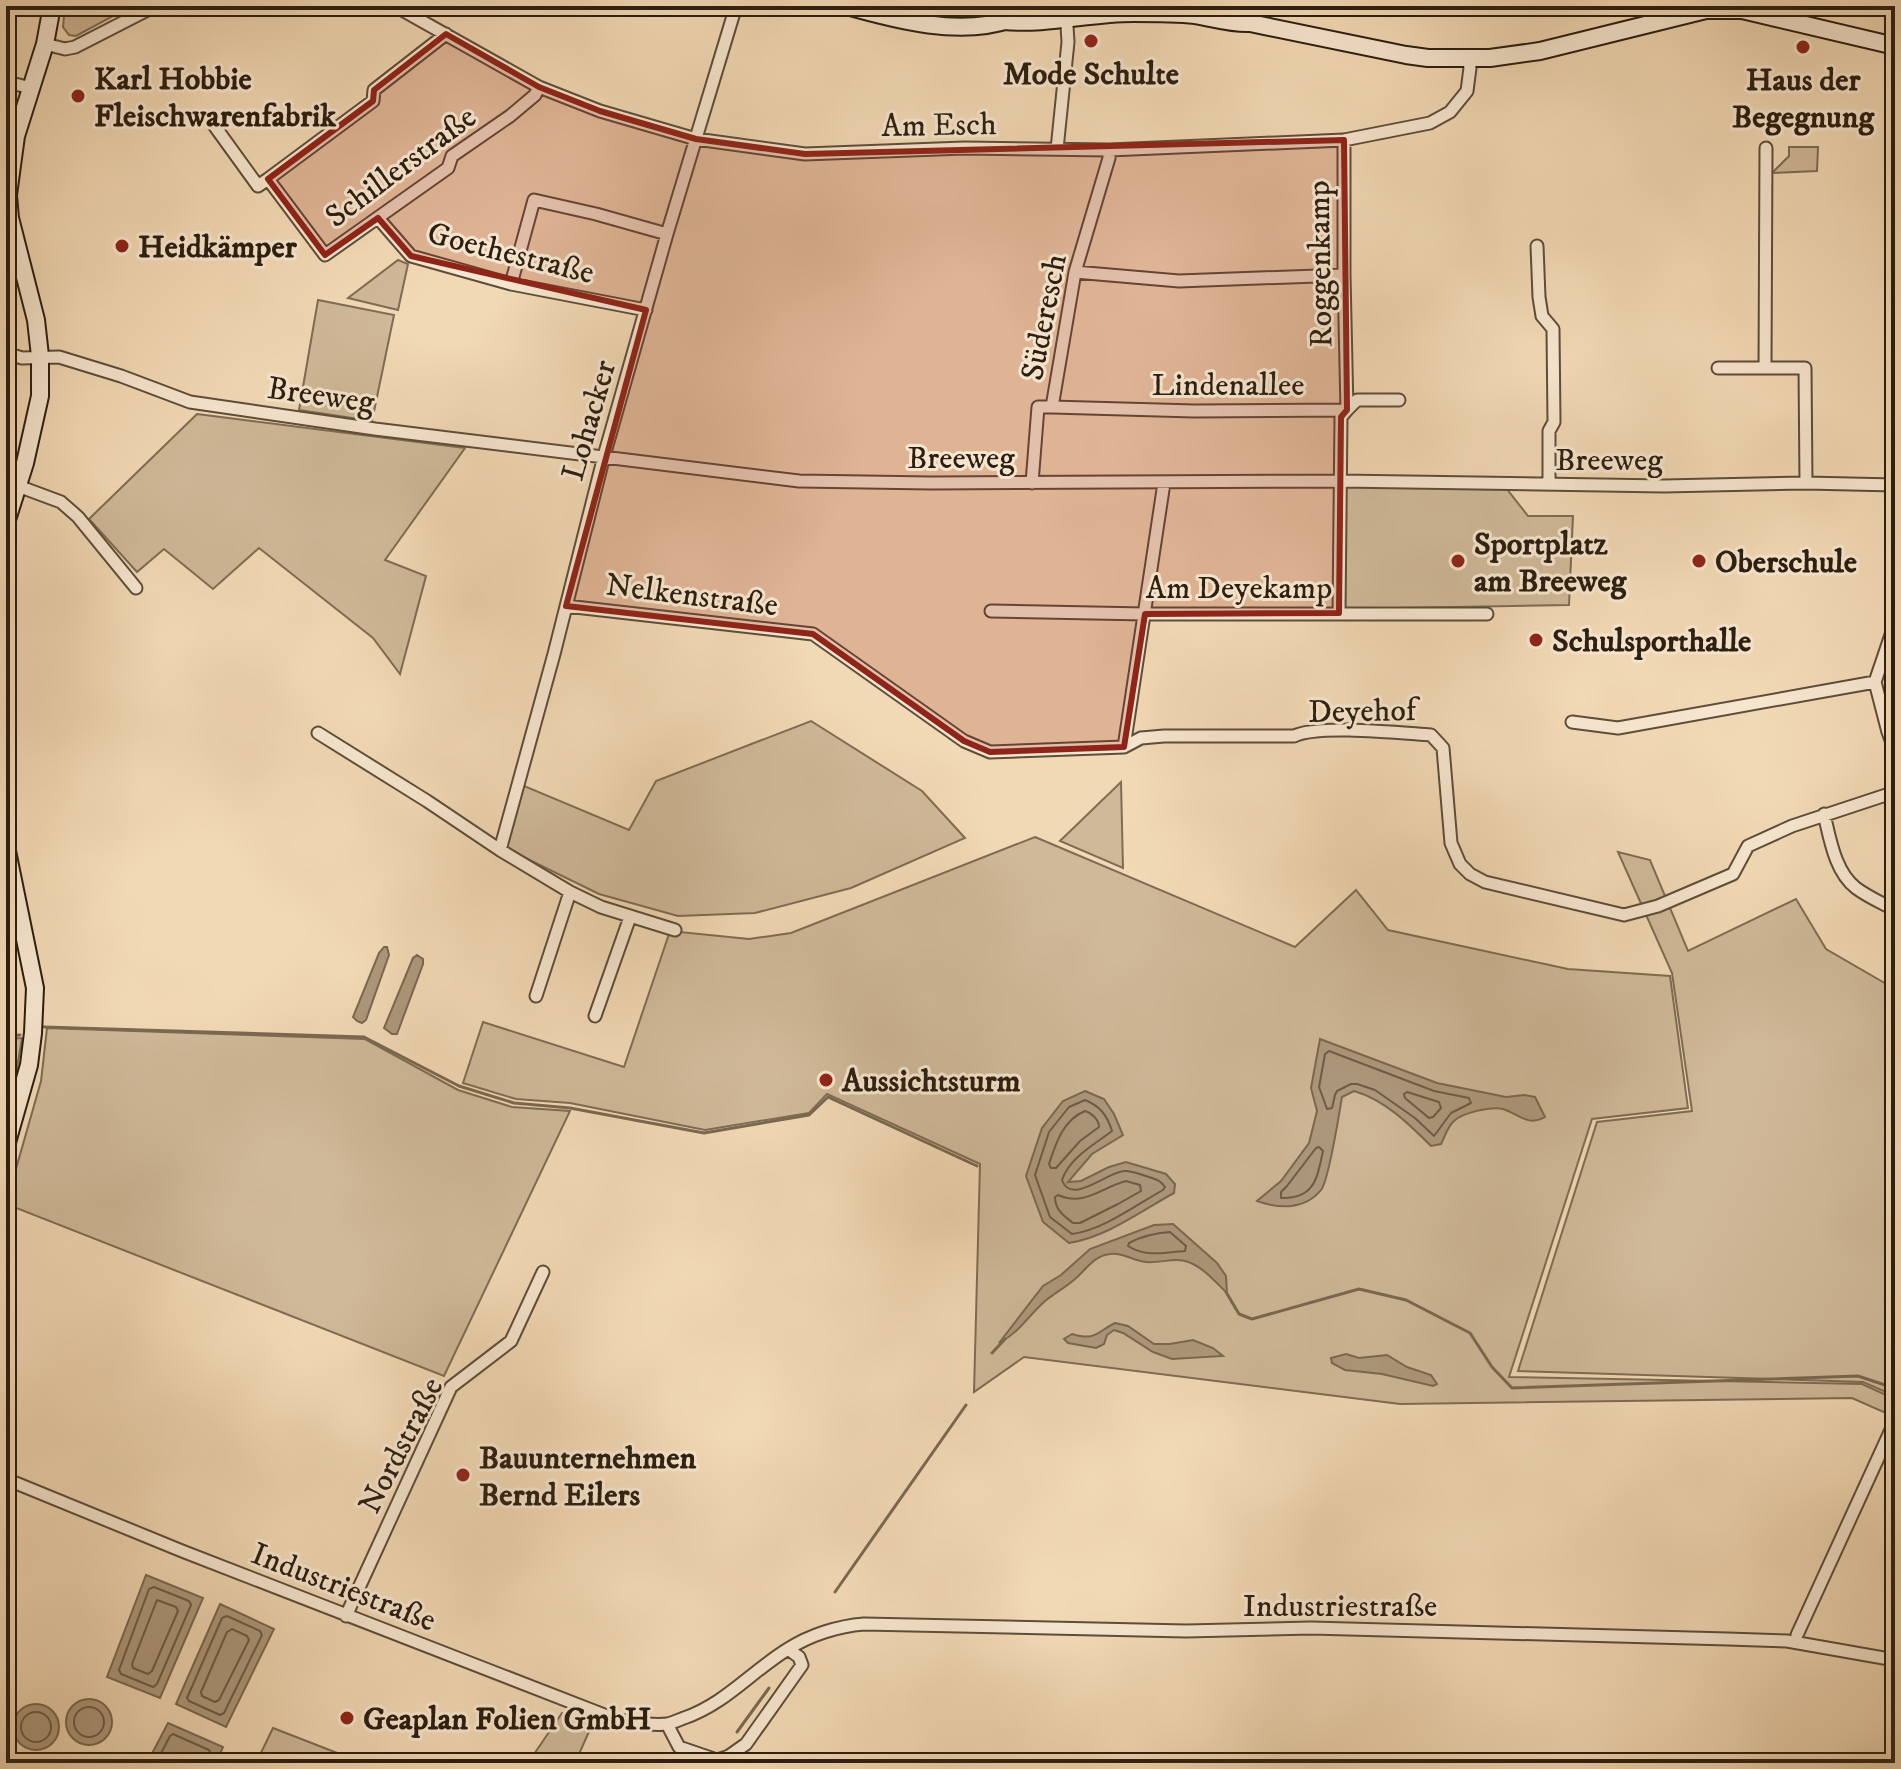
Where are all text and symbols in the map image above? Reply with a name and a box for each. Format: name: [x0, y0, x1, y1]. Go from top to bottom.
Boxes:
marker: Mode Schulte: [1082, 32, 1100, 50]
marker: Haus der Begegnung: [1794, 38, 1812, 56]
place label: Mode Schulte: [1003, 55, 1179, 95]
place label: Karl Hobbie Fleischwarenfabrik: [94, 60, 337, 137]
place label: Haus der Begegnung: [1732, 61, 1876, 138]
marker: Karl Hobbie Fleischwarenfabrik: [69, 87, 87, 105]
street label: Schillerstraße: [318, 98, 485, 237]
street label: Am Esch: [881, 105, 997, 147]
street label: Roggenkamp: [1300, 180, 1342, 348]
street label: Goethestraße: [423, 214, 598, 294]
place label: Heidkämper: [138, 228, 298, 268]
marker: Heidkämper: [113, 237, 131, 255]
street label: Süderesch: [1013, 251, 1077, 384]
street label: Lohacker: [554, 356, 626, 485]
street label: Lindenallee: [1151, 366, 1305, 406]
street label: Breeweg: [265, 369, 377, 423]
street label: Breeweg: [907, 439, 1015, 479]
street label: Breeweg: [1555, 441, 1663, 481]
place label: Sportplatz am Breeweg: [1474, 525, 1628, 602]
place label: Oberschule: [1715, 543, 1857, 583]
marker: Sportplatz am Breeweg: [1449, 552, 1467, 570]
marker: Oberschule: [1690, 552, 1708, 570]
street label: Nelkenstraße: [603, 566, 780, 626]
street label: Am Deyekamp: [1146, 569, 1332, 609]
place label: Schulsporthalle: [1552, 622, 1751, 662]
marker: Schulsporthalle: [1527, 631, 1545, 649]
street label: Deyehof: [1308, 691, 1421, 733]
place label: Aussichtsturm: [841, 1062, 1020, 1102]
marker: Aussichtsturm: [817, 1071, 835, 1089]
street label: Nordstraße: [350, 1371, 453, 1521]
place label: Bauunternehmen Bernd Eilers: [479, 1439, 697, 1516]
marker: Bauunternehmen Bernd Eilers: [454, 1466, 472, 1484]
street label: Industriestraße: [245, 1534, 441, 1641]
street label: Industriestraße: [1243, 1587, 1437, 1627]
place label: Geaplan Folien GmbH: [363, 1700, 651, 1740]
marker: Geaplan Folien GmbH: [338, 1709, 356, 1727]

